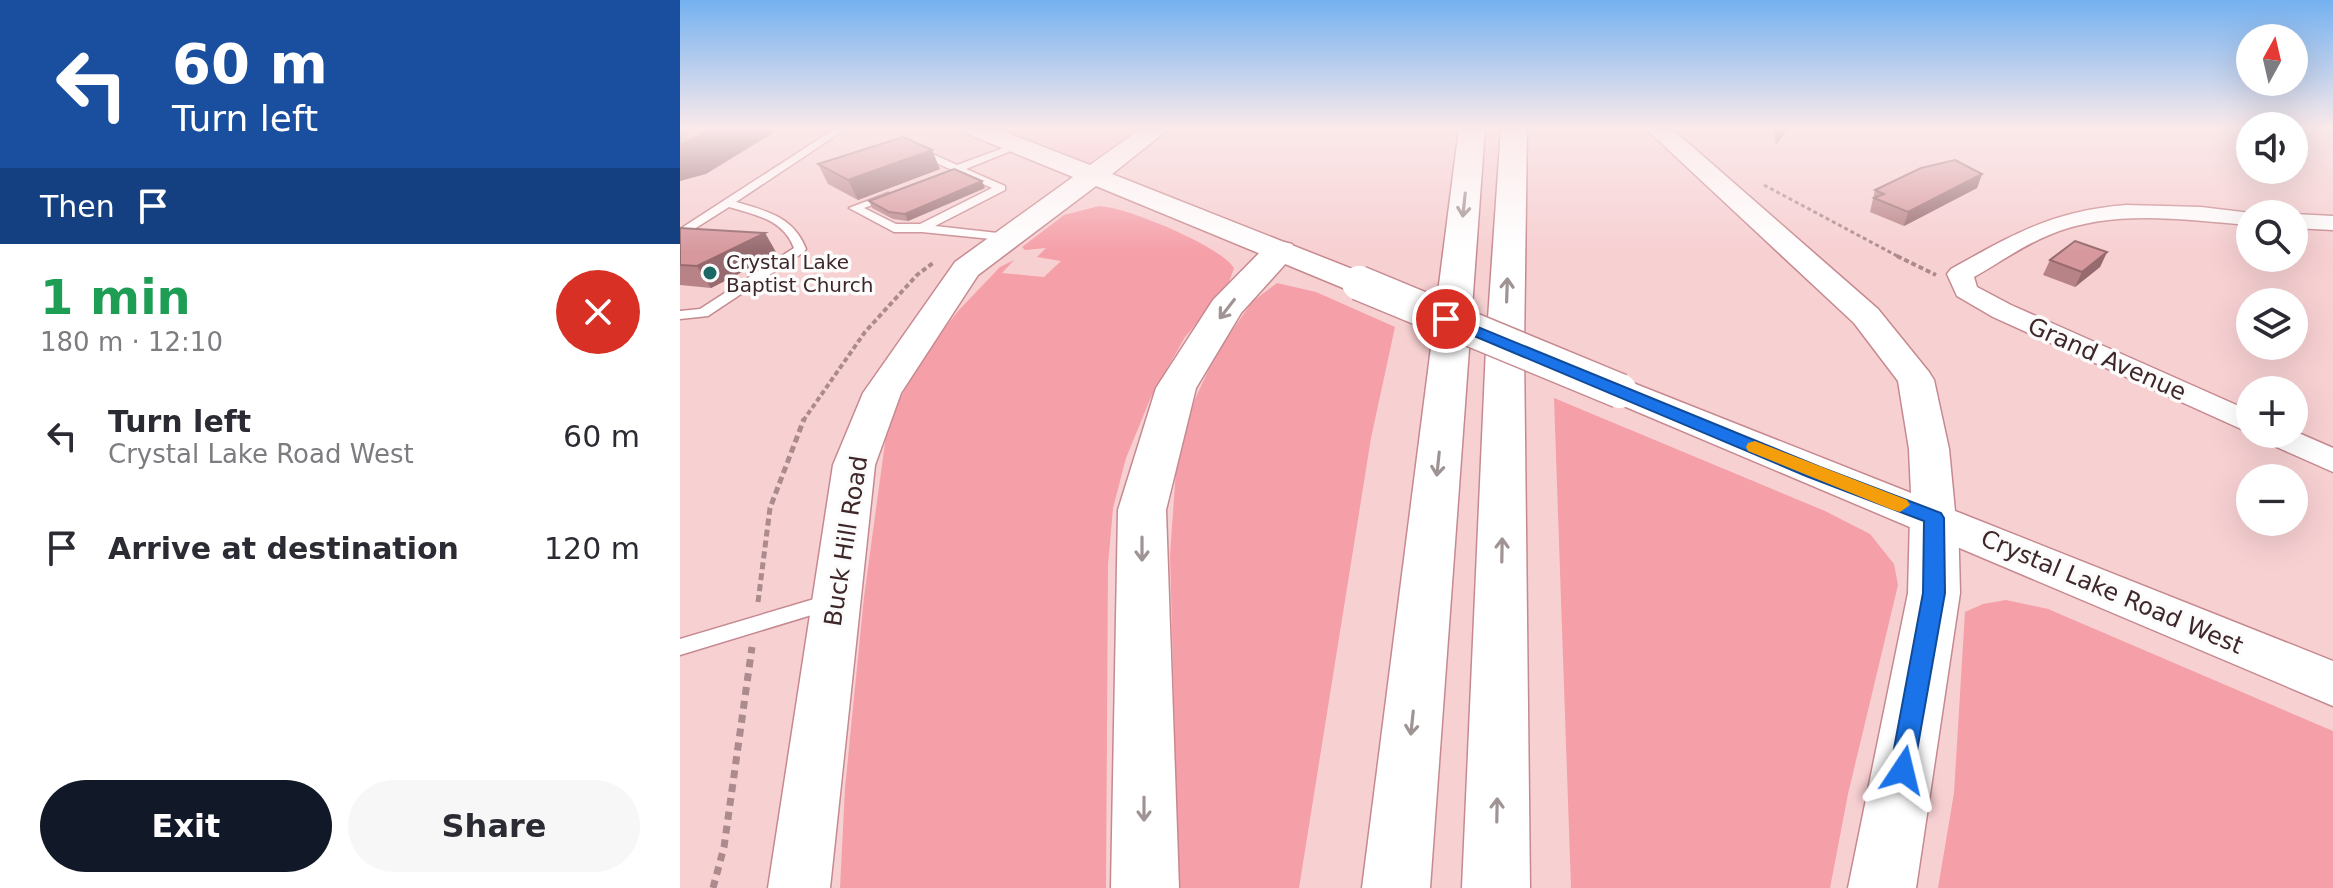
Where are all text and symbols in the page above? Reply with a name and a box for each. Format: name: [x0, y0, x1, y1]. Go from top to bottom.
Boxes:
north arrow: [2236, 24, 2308, 96]
map controls: [2236, 24, 2308, 536]
text: 60 m: [172, 31, 328, 96]
icon: left: [40, 32, 144, 136]
text: Turn left: [172, 98, 318, 139]
button: sound: [2236, 112, 2308, 184]
icon: arrive: [131, 184, 175, 228]
text: Then: [40, 189, 115, 224]
one-way arrow: [1457, 192, 1472, 218]
button: search: [2236, 200, 2308, 272]
place label: Crystal Lake Baptist Church: [726, 250, 873, 297]
marker: Crystal Lake Baptist Church: [701, 264, 719, 282]
text: 1 min: [40, 269, 191, 325]
button: close: [556, 270, 640, 354]
one-way arrow: [1500, 277, 1515, 304]
pin: [1412, 285, 1480, 353]
button: layers: [2236, 288, 2308, 360]
icon: arrive: [1424, 297, 1468, 341]
one-way arrow: [1219, 298, 1236, 319]
street label: Grand Avenue: [2023, 312, 2191, 406]
text: 180 m · 12:10: [40, 327, 223, 357]
button: +: [2236, 376, 2308, 448]
text: Turn left: [108, 404, 251, 439]
icon: left: [40, 414, 84, 458]
text: 60 m: [563, 419, 640, 454]
text: Crystal Lake Road West: [108, 439, 414, 469]
one-way arrow: [1431, 450, 1446, 477]
street label: Buck Hill Road: [819, 454, 873, 628]
button: −: [2236, 464, 2308, 536]
street label: Crystal Lake Road West: [1977, 524, 2247, 660]
icon: arrive: [40, 526, 84, 570]
text: Arrive at destination: [108, 531, 459, 566]
text: 120 m: [544, 531, 640, 566]
one-way arrow: [1134, 535, 1150, 562]
one-way arrow: [1494, 537, 1509, 564]
one-way arrow: [1405, 709, 1420, 736]
position arrow: [1861, 728, 1945, 812]
button: Exit: [40, 780, 332, 872]
button: Share: [348, 780, 640, 872]
one-way arrow: [1136, 795, 1152, 822]
one-way arrow: [1490, 797, 1505, 824]

